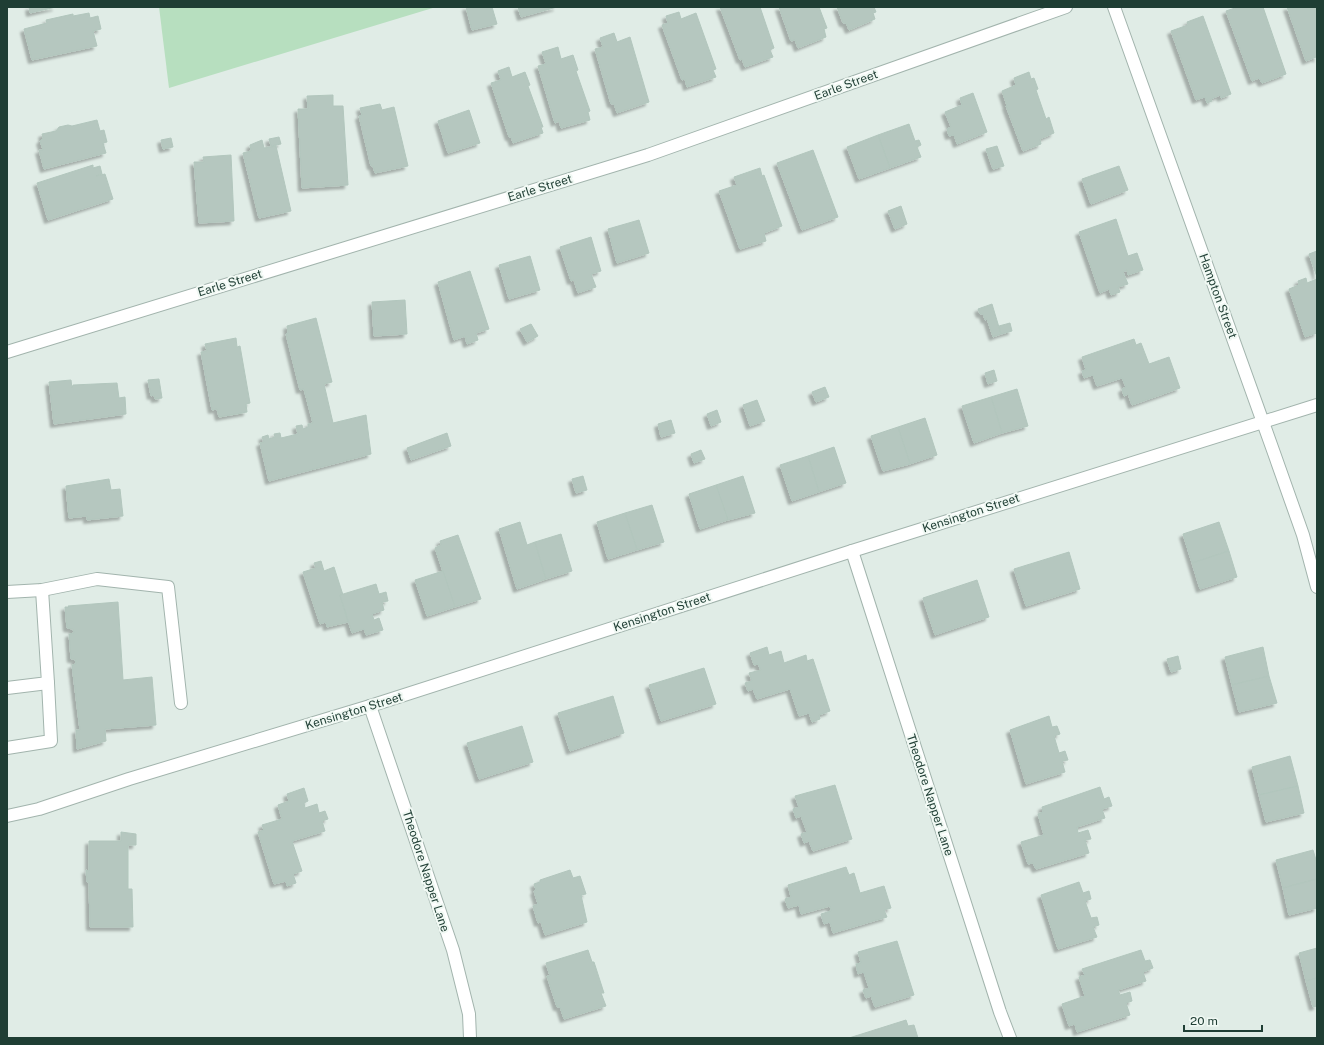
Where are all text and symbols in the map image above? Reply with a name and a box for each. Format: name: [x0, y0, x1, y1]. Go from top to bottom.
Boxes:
street label: Earle Street: [812, 67, 880, 103]
street label: Earle Street: [506, 171, 574, 204]
street label: Hampton Street: [1196, 252, 1240, 341]
street label: Earle Street: [196, 266, 264, 299]
street label: Kensington Street: [921, 491, 1022, 535]
street label: Kensington Street: [612, 590, 713, 634]
street label: Kensington Street: [304, 689, 405, 732]
street label: Theodore Napper Lane: [904, 732, 956, 858]
street label: Theodore Napper Lane: [400, 808, 452, 934]
scale bar: [1184, 1007, 1262, 1033]
text: 20 m: [1190, 1014, 1218, 1028]

